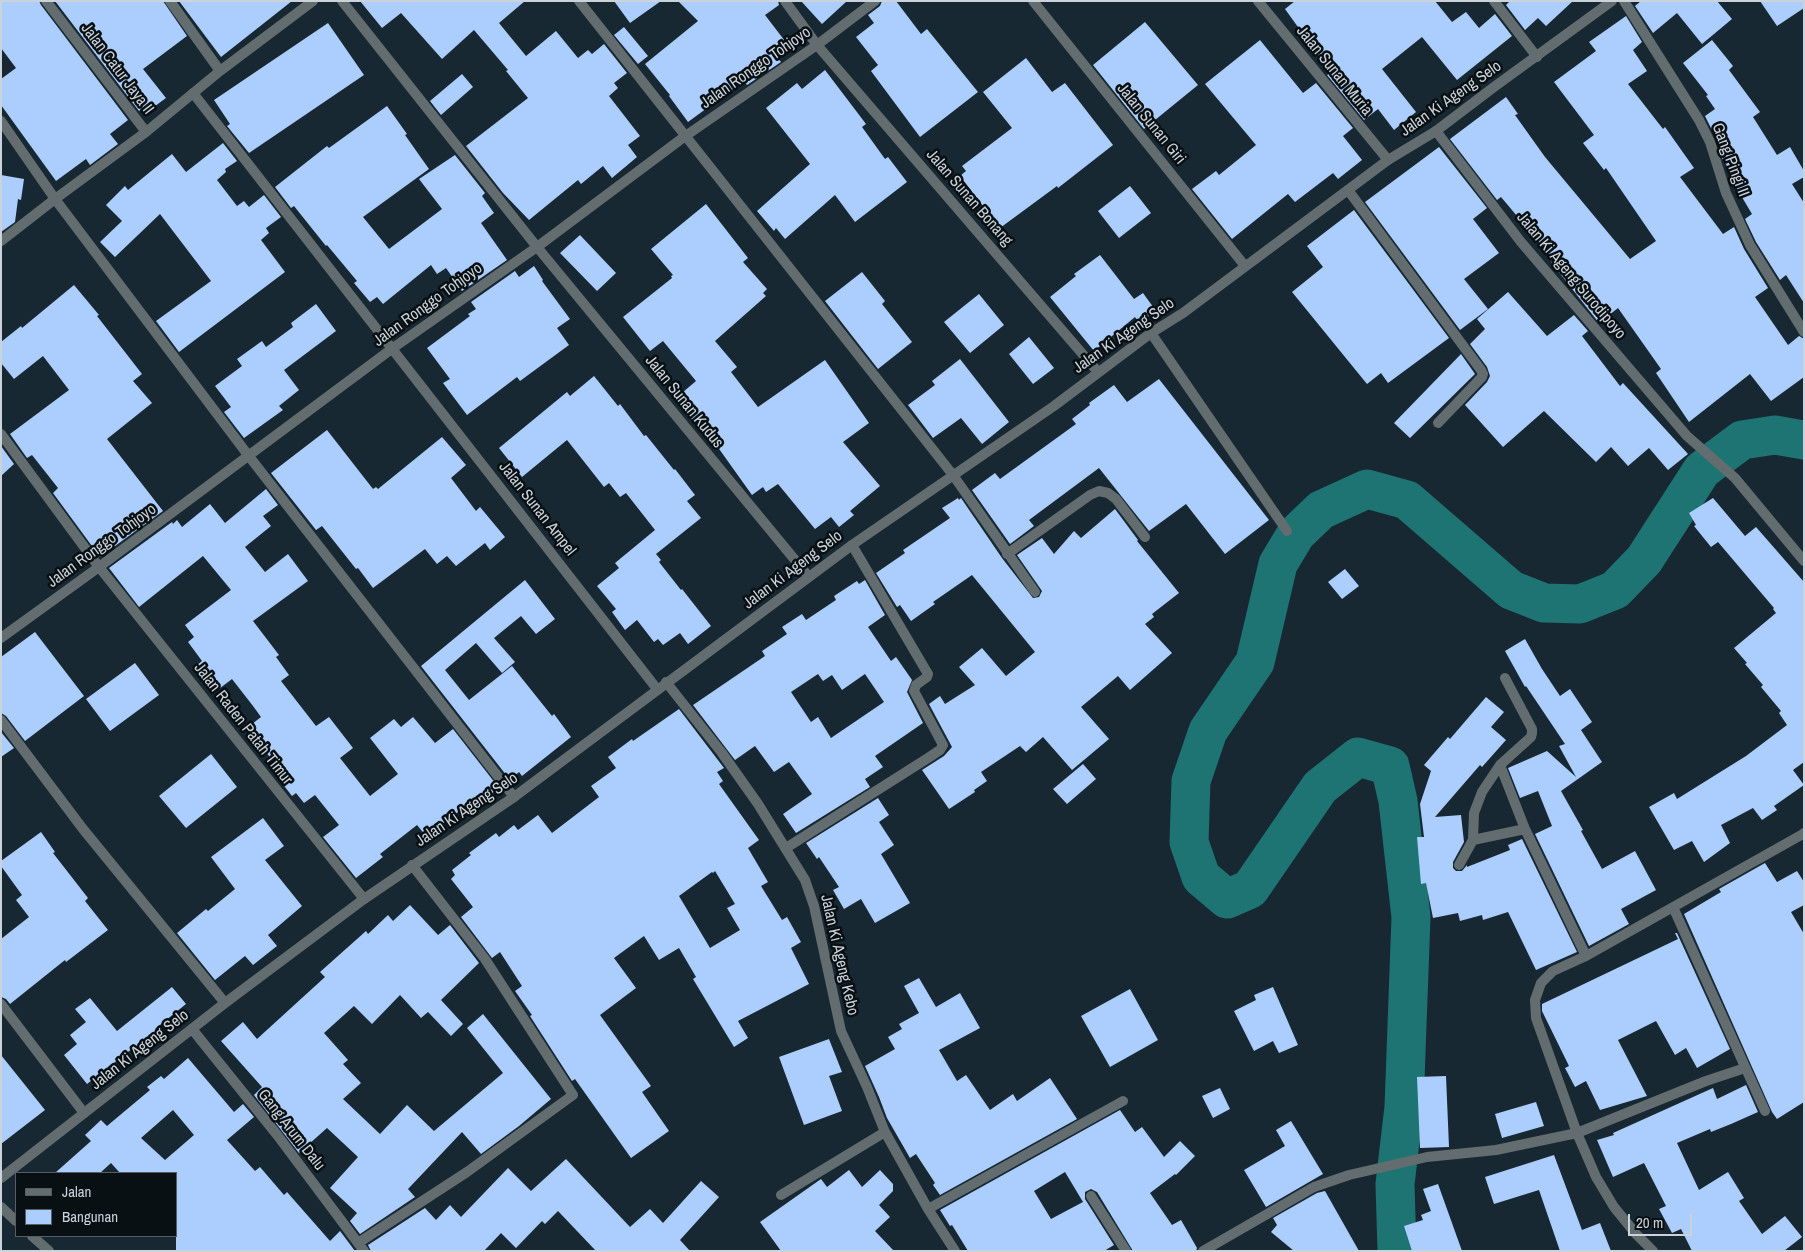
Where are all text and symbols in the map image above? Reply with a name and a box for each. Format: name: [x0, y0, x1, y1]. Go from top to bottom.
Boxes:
street label: Jalan Catur Jaya II: [76, 20, 158, 118]
street label: Jalan Sunan Muria: [1292, 22, 1376, 120]
street label: Jalan Ronggo Tohjoyo: [697, 23, 815, 113]
street label: Jalan Ki Ageng Selo: [1397, 57, 1505, 141]
street label: Jalan Sunan Giri: [1113, 80, 1189, 168]
street label: Gang Pingi II: [1707, 120, 1753, 200]
street label: Jalan Sunan Bonang: [922, 146, 1016, 250]
street label: Jalan Ki Ageng Surodipoyo: [1512, 209, 1630, 343]
street label: Jalan Ronggo Tohjoyo: [370, 259, 486, 351]
street label: Jalan Ki Ageng Selo: [1070, 294, 1178, 378]
street label: Jalan Sunan Kudus: [641, 352, 727, 452]
street label: Jalan Sunan Ampel: [494, 458, 580, 560]
street label: Jalan Ronggo Tohjoyo: [44, 500, 160, 592]
street label: Jalan Ki Ageng Selo: [740, 527, 846, 613]
street label: Jalan Raden Patah Timur: [190, 659, 296, 789]
street label: Jalan Ki Ageng Selo: [412, 769, 522, 851]
street label: Jalan Ki Ageng Kebo: [816, 893, 862, 1017]
street label: Jalan Ki Ageng Selo: [87, 1006, 193, 1094]
street label: Gang Arum Dalu: [253, 1086, 329, 1174]
legend: [15, 1172, 178, 1237]
text: Jalan: [62, 1181, 91, 1202]
scale bar: [1630, 1204, 1694, 1236]
text: Bangunan: [62, 1206, 118, 1227]
text: 20 m: [1636, 1212, 1663, 1233]

